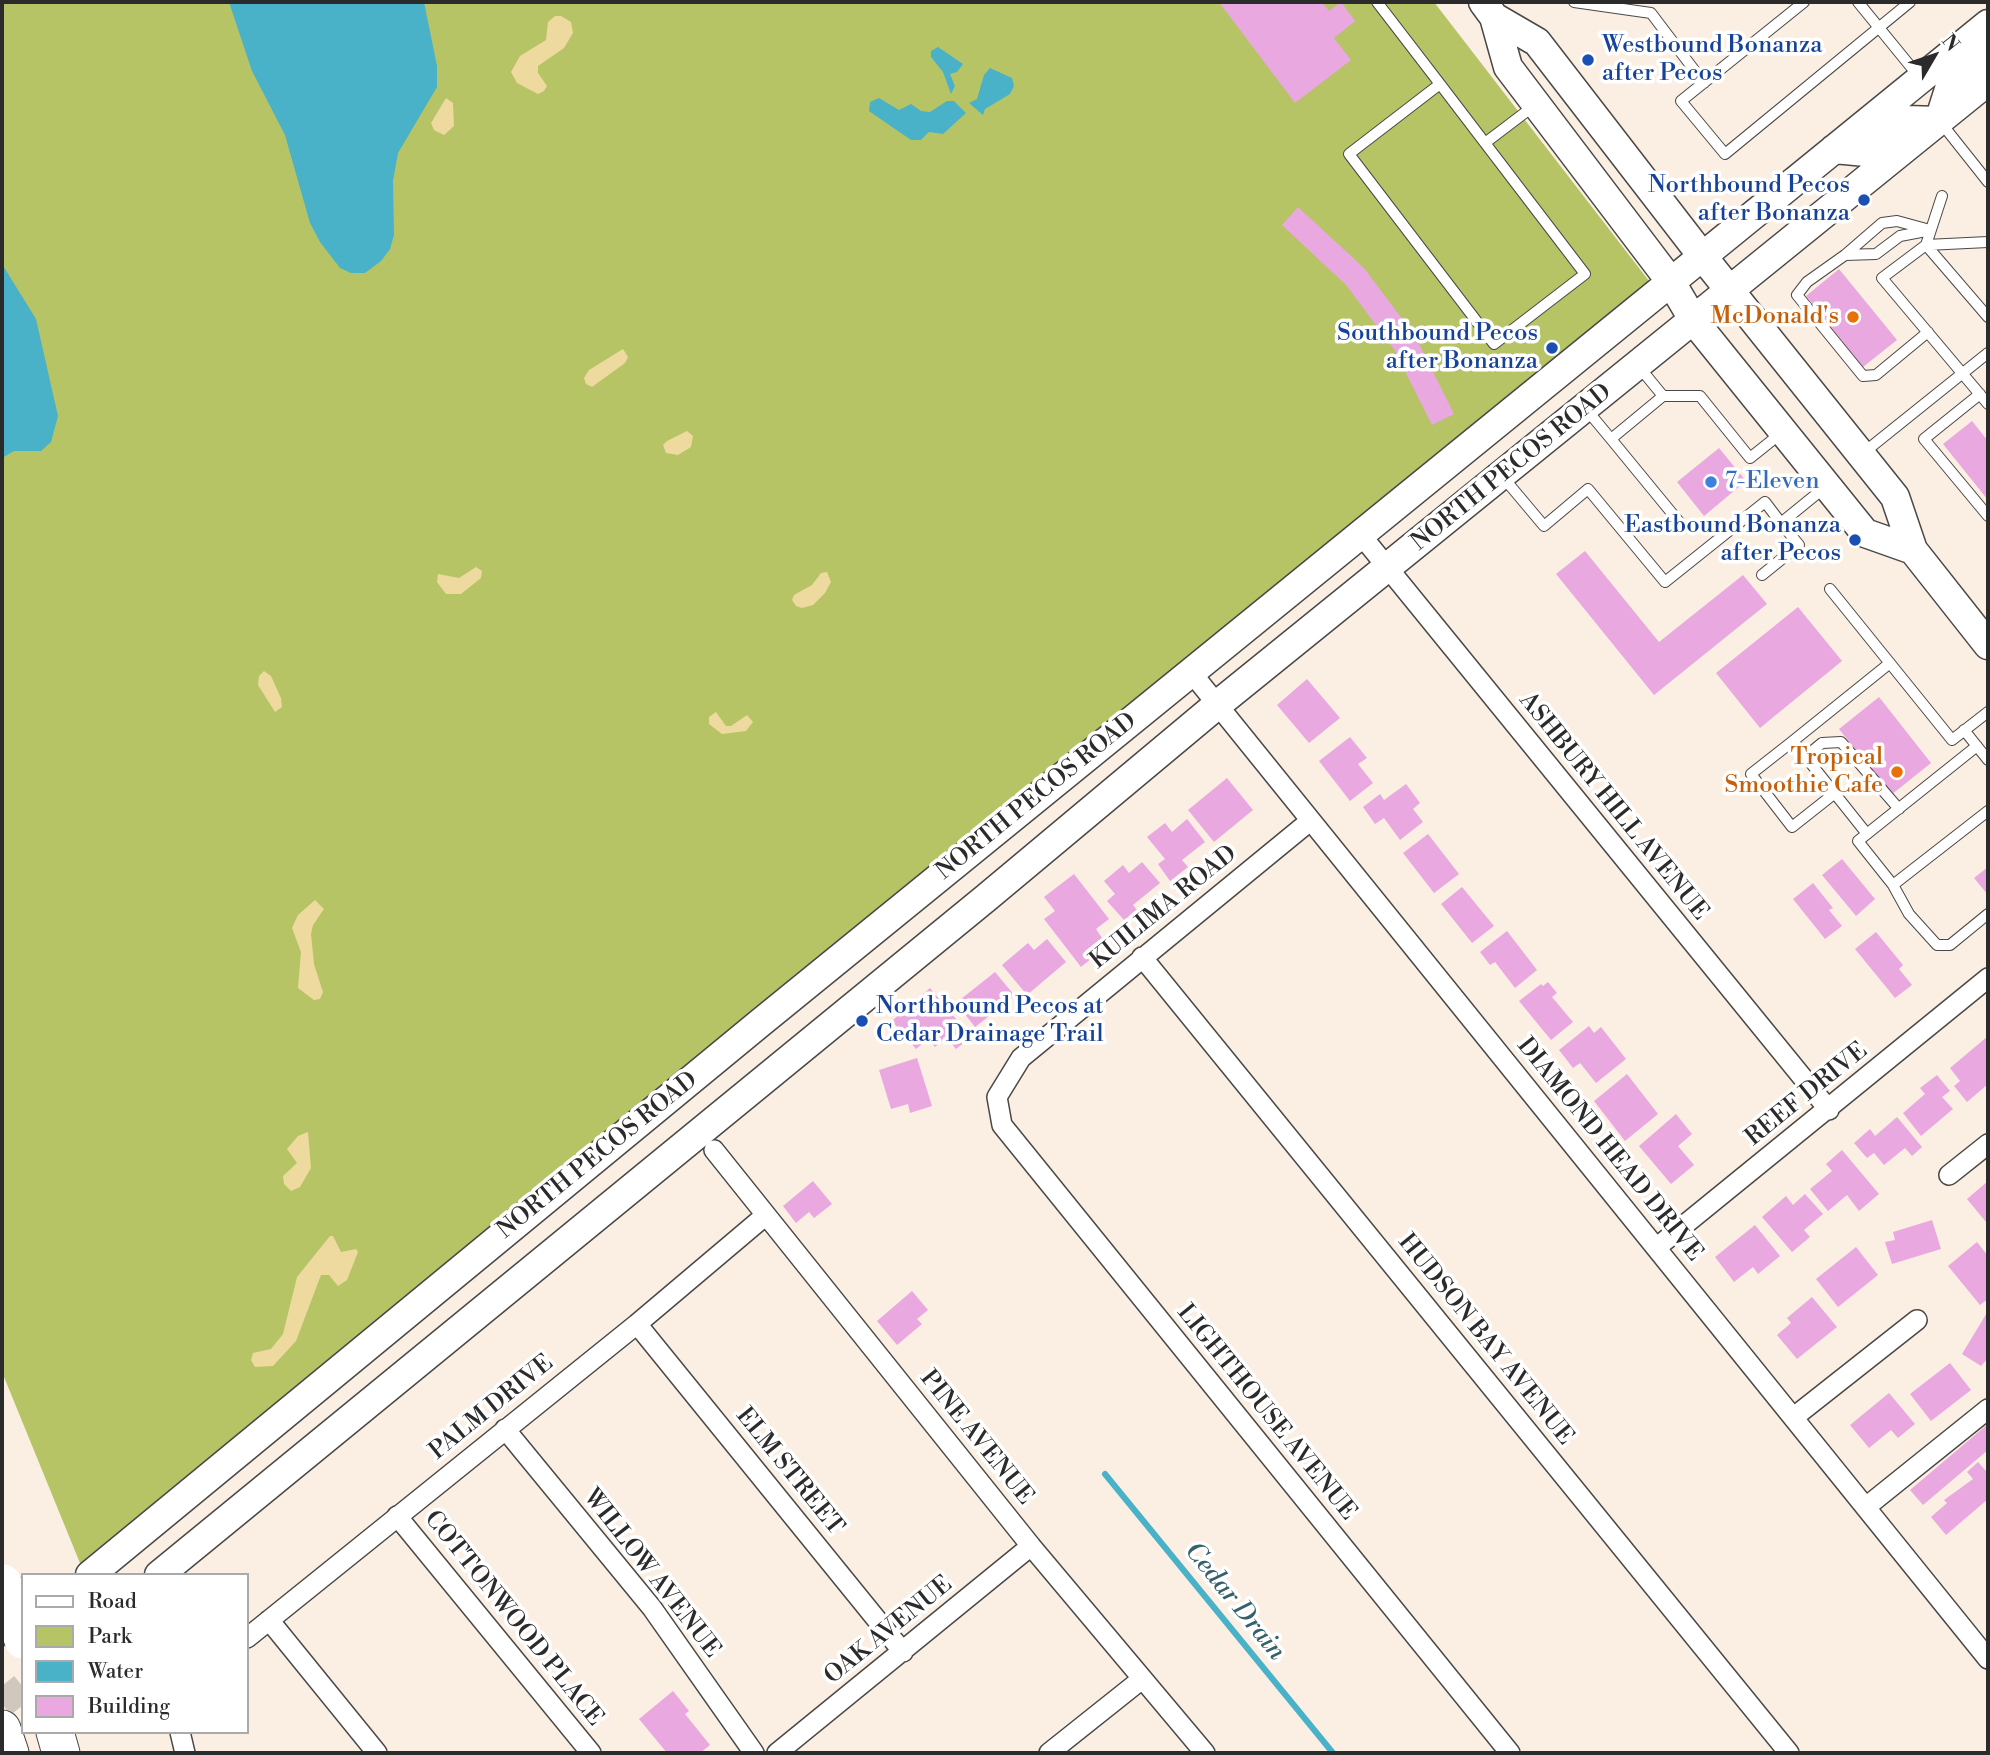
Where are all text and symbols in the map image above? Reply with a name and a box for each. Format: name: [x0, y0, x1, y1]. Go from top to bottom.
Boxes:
north arrow: [1899, 21, 1969, 91]
text: N: [1936, 29, 1964, 56]
place label: Westbound Bonanza after Pecos: [1602, 32, 1822, 88]
marker: Westbound Bonanza after Pecos: [1580, 52, 1596, 68]
place label: Northbound Pecos after Bonanza: [1648, 172, 1850, 228]
marker: Northbound Pecos after Bonanza: [1856, 192, 1872, 208]
place label: McDonald's: [1710, 303, 1839, 331]
marker: McDonald's: [1845, 309, 1861, 325]
place label: Southbound Pecos after Bonanza: [1337, 320, 1538, 376]
marker: Southbound Pecos after Bonanza: [1544, 340, 1560, 356]
street label: NORTH PECOS ROAD: [1406, 378, 1618, 558]
place label: 7-Eleven: [1725, 468, 1820, 496]
marker: 7-Eleven: [1703, 474, 1719, 490]
place label: Eastbound Bonanza after Pecos: [1624, 512, 1841, 568]
marker: Eastbound Bonanza after Pecos: [1847, 532, 1863, 548]
street label: ASHBURY HILL AVENUE: [1512, 687, 1714, 927]
street label: NORTH PECOS ROAD: [931, 707, 1143, 887]
place label: Tropical Smoothie Cafe: [1724, 744, 1883, 800]
marker: Tropical Smoothie Cafe: [1889, 764, 1905, 780]
street label: KUILIMA ROAD: [1085, 840, 1243, 976]
place label: Northbound Pecos at Cedar Drainage Trail: [876, 993, 1104, 1049]
marker: Northbound Pecos at Cedar Drainage Trail: [854, 1013, 870, 1029]
street label: DIAMOND HEAD DRIVE: [1510, 1032, 1708, 1268]
street label: REEF DRIVE: [1740, 1037, 1874, 1153]
street label: NORTH PECOS ROAD: [492, 1066, 704, 1246]
street label: HUDSON BAY AVENUE: [1391, 1229, 1579, 1451]
street label: LIGHTHOUSE AVENUE: [1170, 1299, 1362, 1527]
street label: PALM DRIVE: [424, 1349, 560, 1467]
street label: PINE AVENUE: [913, 1365, 1039, 1511]
street label: ELM STREET: [729, 1403, 849, 1541]
street label: WILLOW AVENUE: [576, 1484, 726, 1664]
street label: COTTONWOOD PLACE: [417, 1506, 609, 1732]
water label: Cedar Drain: [1177, 1537, 1291, 1667]
street label: OAK AVENUE: [819, 1571, 959, 1691]
legend: [21, 1573, 248, 1734]
text: Road: [88, 1589, 137, 1615]
text: Park: [88, 1624, 132, 1650]
text: Water: [88, 1659, 143, 1685]
text: Building: [88, 1694, 170, 1720]

